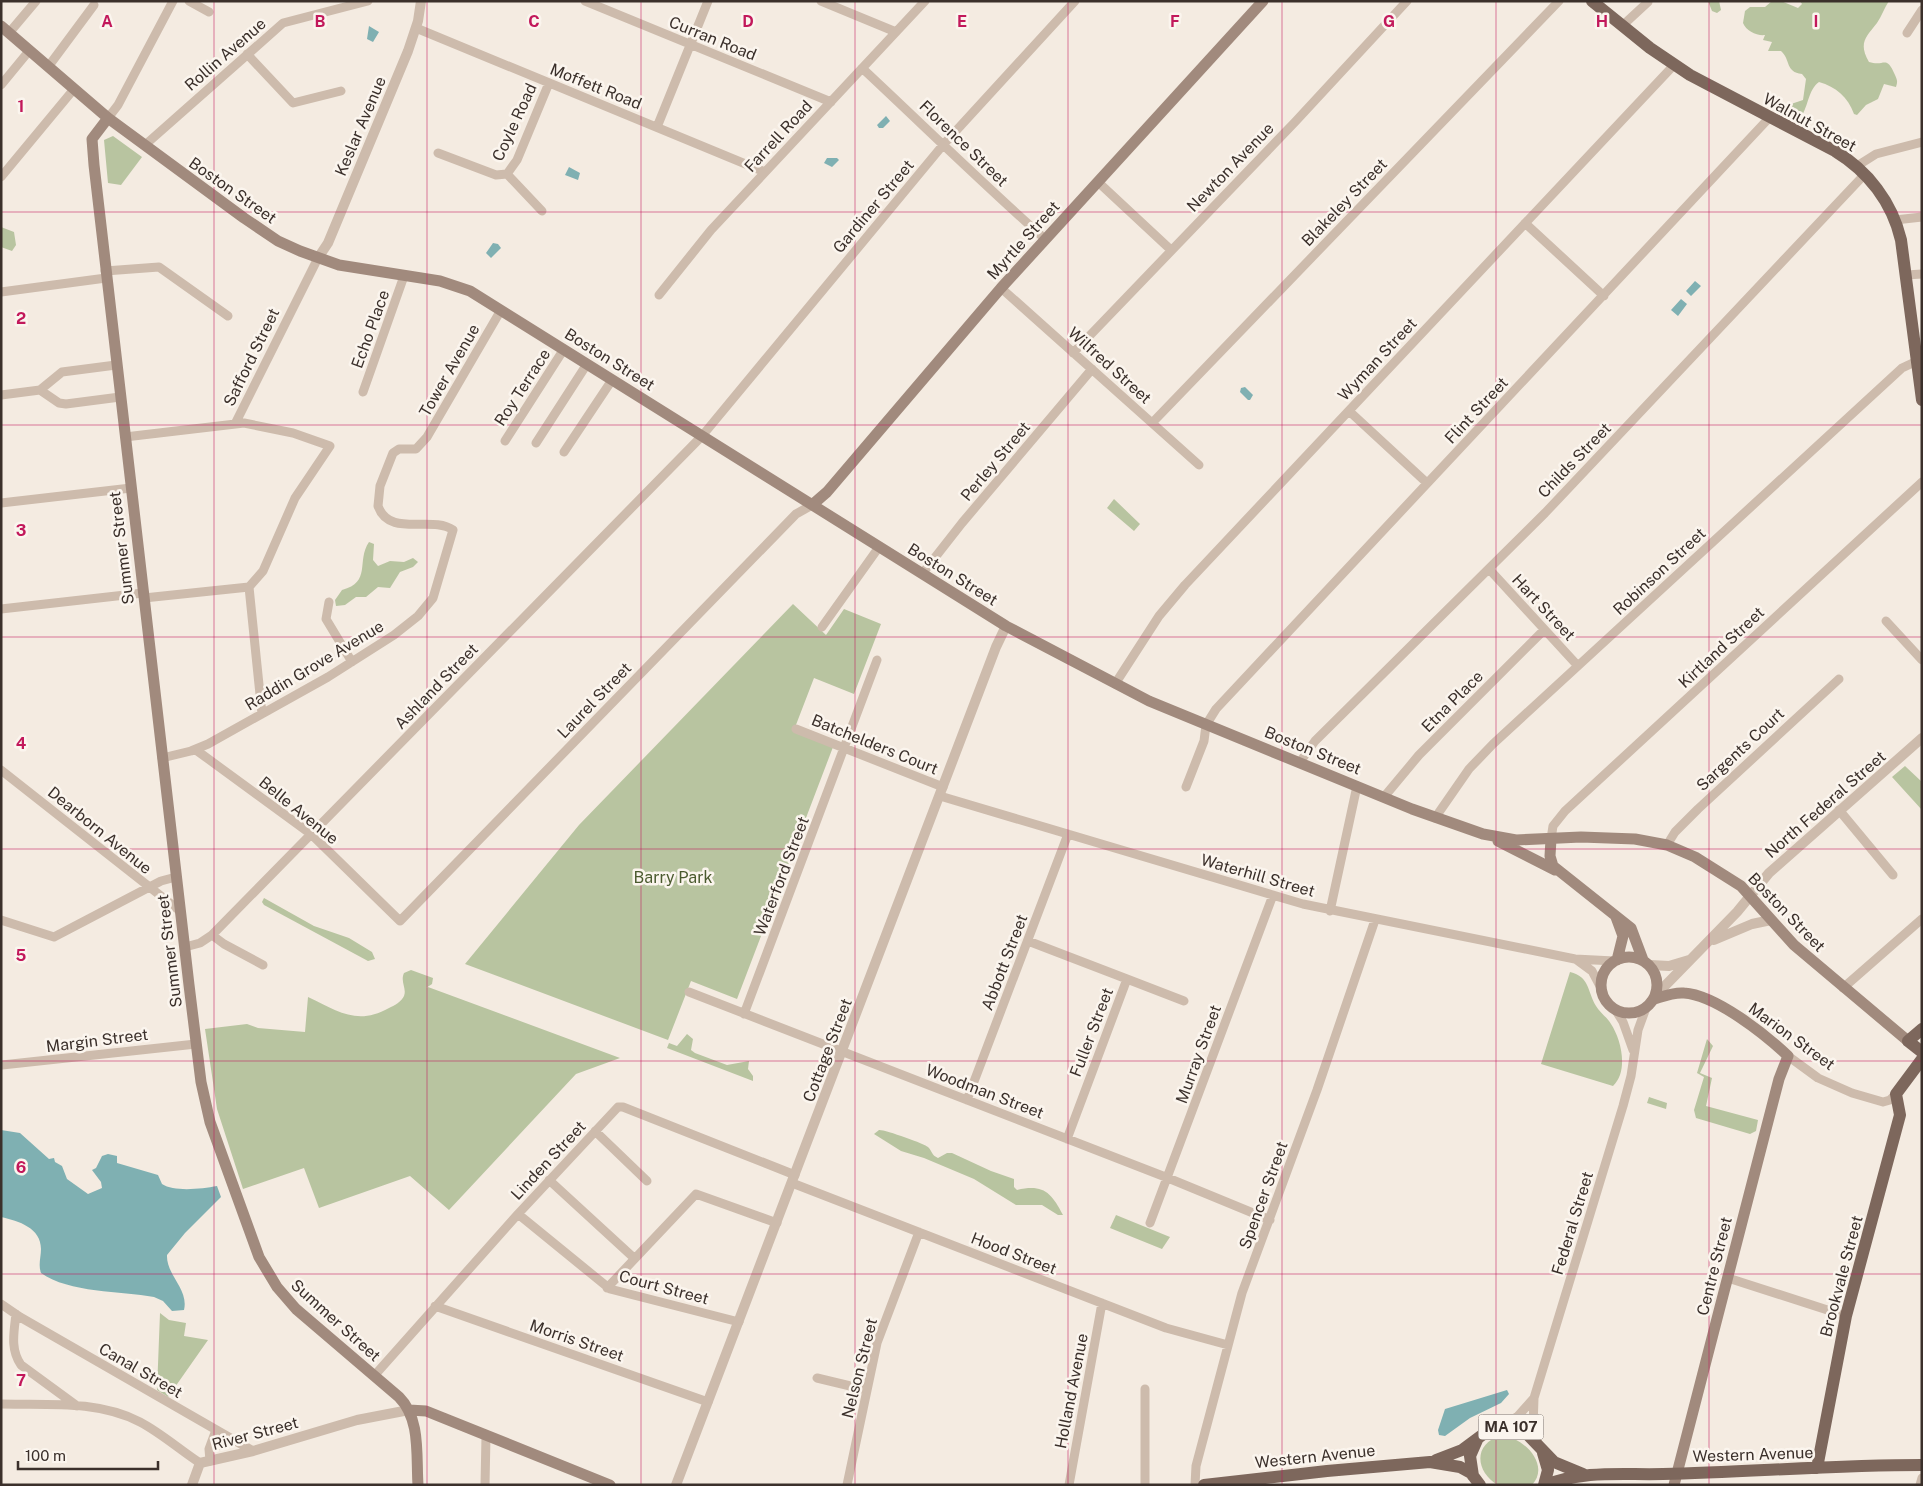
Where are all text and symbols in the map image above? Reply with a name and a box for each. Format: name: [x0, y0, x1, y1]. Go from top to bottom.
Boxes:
text: A: [101, 12, 113, 31]
text: B: [315, 12, 326, 31]
text: C: [528, 12, 540, 31]
street label: Curran Road: [666, 12, 759, 65]
text: D: [742, 12, 754, 31]
text: E: [957, 12, 967, 31]
text: F: [1170, 12, 1180, 31]
text: G: [1383, 12, 1395, 31]
text: H: [1596, 12, 1608, 31]
text: I: [1814, 12, 1818, 31]
street label: Rollin Avenue: [181, 14, 270, 95]
street label: Moffett Road: [547, 59, 644, 113]
street label: Keslar Avenue: [331, 74, 390, 179]
street label: Coyle Road: [488, 80, 541, 164]
street label: Walnut Street: [1760, 89, 1860, 156]
street label: Florence Street: [915, 96, 1012, 190]
text: 1: [18, 97, 24, 116]
street label: Farrell Road: [740, 97, 816, 176]
street label: Newton Avenue: [1183, 119, 1278, 216]
street label: Boston Street: [185, 153, 280, 228]
street label: Blakeley Street: [1298, 155, 1391, 250]
street label: Gardiner Street: [829, 156, 918, 257]
street label: Myrtle Street: [983, 197, 1064, 283]
street label: Echo Place: [348, 287, 393, 371]
street label: Safford Street: [220, 305, 283, 409]
text: 2: [16, 309, 26, 328]
street label: Wyman Street: [1334, 314, 1421, 405]
street label: Tower Avenue: [415, 321, 484, 420]
street label: Wilfred Street: [1064, 323, 1155, 408]
street label: Boston Street: [561, 324, 658, 395]
street label: Roy Terrace: [490, 345, 554, 429]
street label: Flint Street: [1441, 373, 1512, 448]
street label: Perley Street: [957, 418, 1034, 505]
street label: Childs Street: [1534, 419, 1615, 502]
street label: Summer Street: [105, 490, 138, 606]
text: 3: [16, 521, 26, 540]
street label: Robinson Street: [1609, 524, 1709, 619]
street label: Boston Street: [904, 539, 1001, 610]
street label: Hart Street: [1508, 570, 1579, 645]
street label: Kirtland Street: [1675, 603, 1768, 692]
street label: Raddin Grove Avenue: [242, 617, 387, 714]
street label: Ashland Street: [391, 640, 482, 733]
street label: Laurel Street: [554, 659, 635, 742]
street label: Etna Place: [1418, 667, 1487, 736]
street label: Sargents Court: [1693, 704, 1788, 795]
street label: Batchelders Court: [809, 710, 941, 779]
street label: Boston Street: [1262, 722, 1364, 778]
text: 4: [16, 734, 27, 753]
street label: North Federal Street: [1761, 747, 1890, 862]
street label: Belle Avenue: [255, 773, 342, 848]
street label: Dearborn Avenue: [44, 783, 155, 878]
street label: Waterford Street: [750, 814, 813, 938]
street label: Waterhill Street: [1199, 850, 1317, 901]
park label: Barry Park: [634, 868, 712, 887]
street label: Boston Street: [1744, 869, 1829, 956]
street label: Summer Street: [153, 893, 186, 1009]
street label: Abbott Street: [977, 911, 1032, 1013]
text: 5: [16, 946, 27, 965]
street label: Fuller Street: [1066, 985, 1117, 1079]
street label: Cottage Street: [799, 996, 856, 1105]
street label: Marion Street: [1745, 999, 1839, 1074]
street label: Murray Street: [1172, 1002, 1225, 1106]
street label: Margin Street: [45, 1025, 149, 1056]
street label: Woodman Street: [923, 1060, 1046, 1123]
street label: Linden Street: [507, 1117, 590, 1204]
street label: Spencer Street: [1235, 1139, 1292, 1252]
text: 6: [16, 1158, 26, 1177]
street label: Federal Street: [1548, 1169, 1597, 1277]
street label: Brookvale Street: [1816, 1213, 1867, 1339]
street label: Centre Street: [1693, 1215, 1736, 1317]
street label: Hood Street: [968, 1228, 1059, 1279]
street label: Court Street: [617, 1266, 711, 1309]
street label: Summer Street: [287, 1275, 384, 1365]
street label: Morris Street: [527, 1315, 626, 1365]
street label: Nelson Street: [838, 1316, 881, 1420]
street label: Holland Avenue: [1051, 1332, 1092, 1450]
street label: Canal Street: [96, 1339, 186, 1402]
text: 7: [16, 1371, 26, 1390]
street label: River Street: [210, 1413, 300, 1454]
road number: MA 107: [1478, 1414, 1544, 1440]
scale bar: [18, 1438, 158, 1470]
street label: Western Avenue: [1254, 1441, 1376, 1472]
street label: Western Avenue: [1692, 1443, 1814, 1466]
text: 100 m: [25, 1447, 66, 1464]

